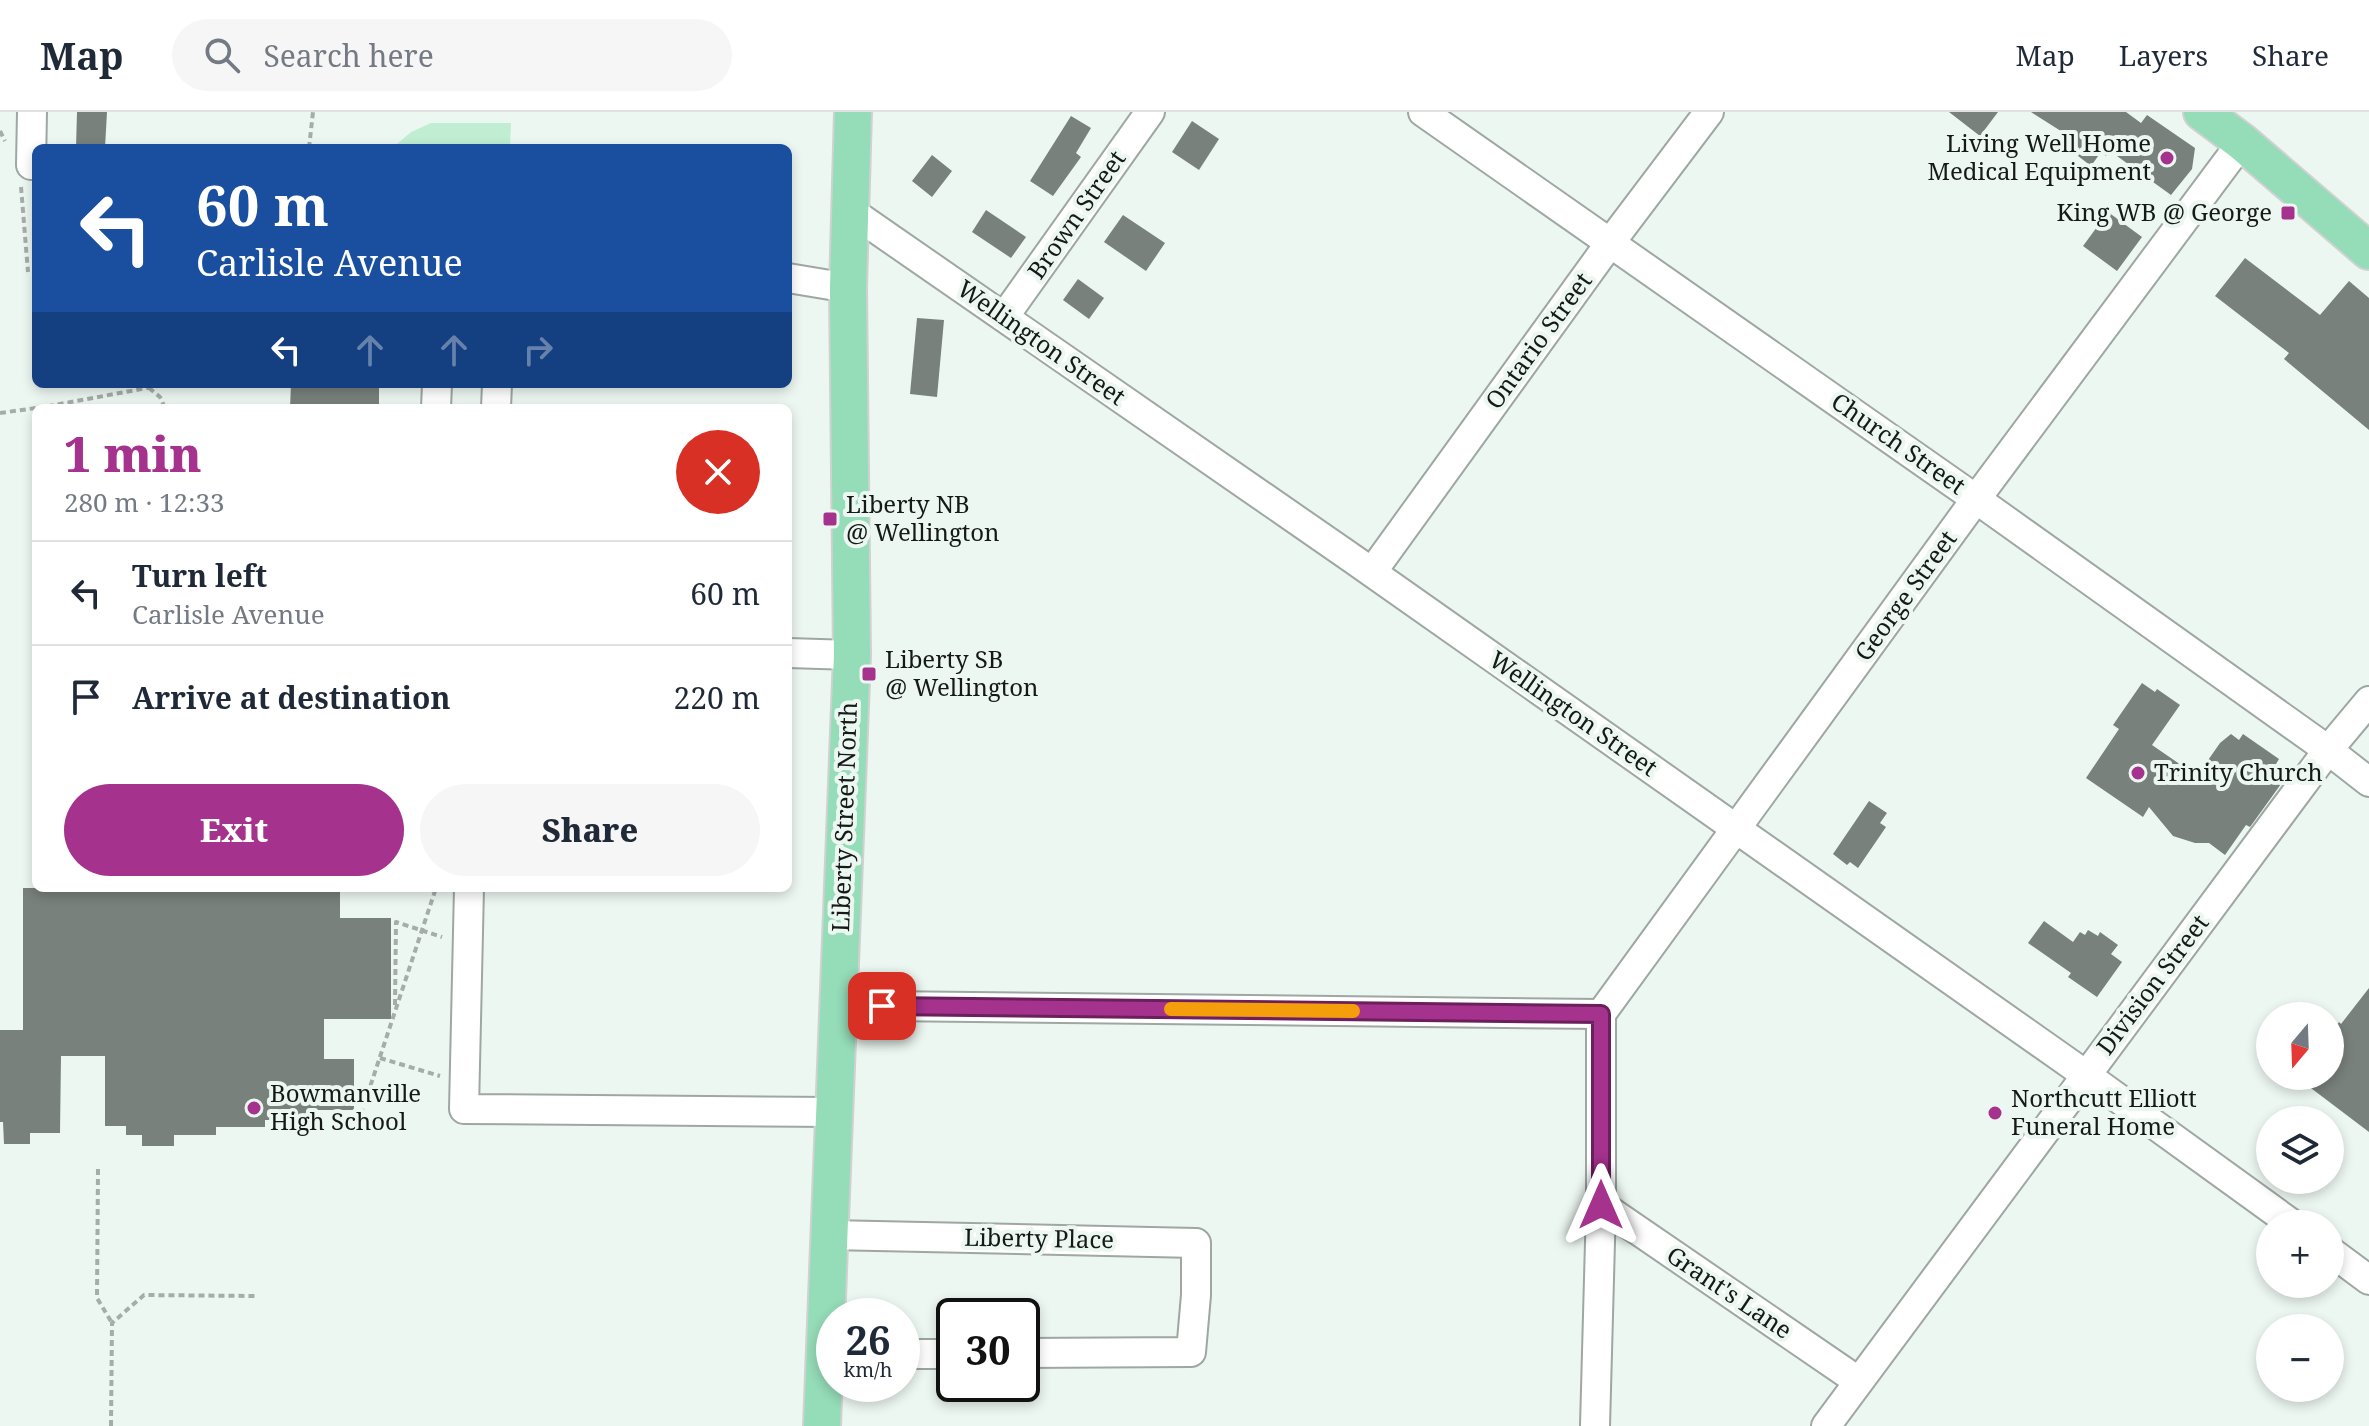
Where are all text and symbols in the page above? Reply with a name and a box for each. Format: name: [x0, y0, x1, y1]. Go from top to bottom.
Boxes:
search box: [172, 19, 732, 91]
text: Map: [40, 29, 124, 81]
icon: search: [200, 33, 244, 77]
text: Search here: [264, 35, 434, 76]
text: Map: [2016, 36, 2075, 74]
text: Layers: [2119, 36, 2208, 74]
text: Share: [2252, 36, 2329, 74]
place label: Living Well Home Medical Equipment: [1927, 126, 2151, 187]
street label: Brown Street: [1019, 143, 1132, 285]
marker: Living Well Home Medical Equipment: [2158, 149, 2176, 167]
text: 60 m: [196, 166, 329, 242]
icon: left: [64, 176, 168, 280]
place label: King WB @ George: [2057, 195, 2272, 228]
marker: King WB @ George: [2279, 204, 2297, 222]
text: Carlisle Avenue: [196, 238, 463, 287]
street label: Ontario Street: [1477, 265, 1599, 415]
street label: Wellington Street: [951, 271, 1133, 412]
icon: left: [264, 328, 308, 372]
icon: ahead: [348, 328, 392, 372]
icon: ahead: [432, 328, 476, 372]
icon: right: [516, 328, 560, 372]
street label: Church Street: [1825, 384, 1973, 501]
text: 1 min: [64, 421, 202, 486]
button: close: [676, 430, 760, 514]
text: 280 m · 12:33: [64, 484, 225, 520]
place label: Liberty NB @ Wellington: [846, 487, 1000, 548]
marker: Liberty NB @ Wellington: [821, 510, 839, 528]
street label: George Street: [1846, 523, 1963, 667]
text: Turn left: [132, 555, 267, 596]
icon: left: [64, 571, 108, 615]
text: 60 m: [690, 573, 760, 614]
text: Carlisle Avenue: [132, 596, 325, 632]
place label: Liberty SB @ Wellington: [885, 642, 1039, 703]
street label: Wellington Street: [1483, 642, 1665, 783]
marker: Liberty SB @ Wellington: [860, 665, 878, 683]
icon: arrive: [64, 675, 108, 719]
text: Arrive at destination: [132, 677, 451, 718]
text: 220 m: [674, 677, 760, 718]
street label: Liberty Street North: [823, 701, 864, 933]
place label: Trinity Church: [2154, 755, 2323, 788]
marker: Trinity Church: [2129, 764, 2147, 782]
button: Exit: [64, 784, 404, 876]
button: Share: [420, 784, 760, 876]
street label: Division Street: [2088, 907, 2215, 1061]
pin: [848, 972, 916, 1040]
icon: arrive: [860, 984, 904, 1028]
north arrow: [2256, 1002, 2344, 1090]
map controls: [2256, 1002, 2344, 1402]
place label: Bowmanville High School: [270, 1076, 421, 1137]
place label: Northcutt Elliott Funeral Home: [2011, 1081, 2197, 1142]
marker: Bowmanville High School: [245, 1099, 263, 1117]
marker: Northcutt Elliott Funeral Home: [1986, 1104, 2004, 1122]
button: layers: [2256, 1106, 2344, 1194]
position arrow: [1559, 1163, 1643, 1247]
button: +: [2256, 1210, 2344, 1298]
street label: Liberty Place: [964, 1220, 1114, 1255]
street label: Grant's Lane: [1661, 1238, 1799, 1346]
speed limit sign: 30: [936, 1298, 1040, 1402]
text: 26: [845, 1312, 891, 1367]
button: −: [2256, 1314, 2344, 1402]
text: km/h: [843, 1356, 893, 1383]

